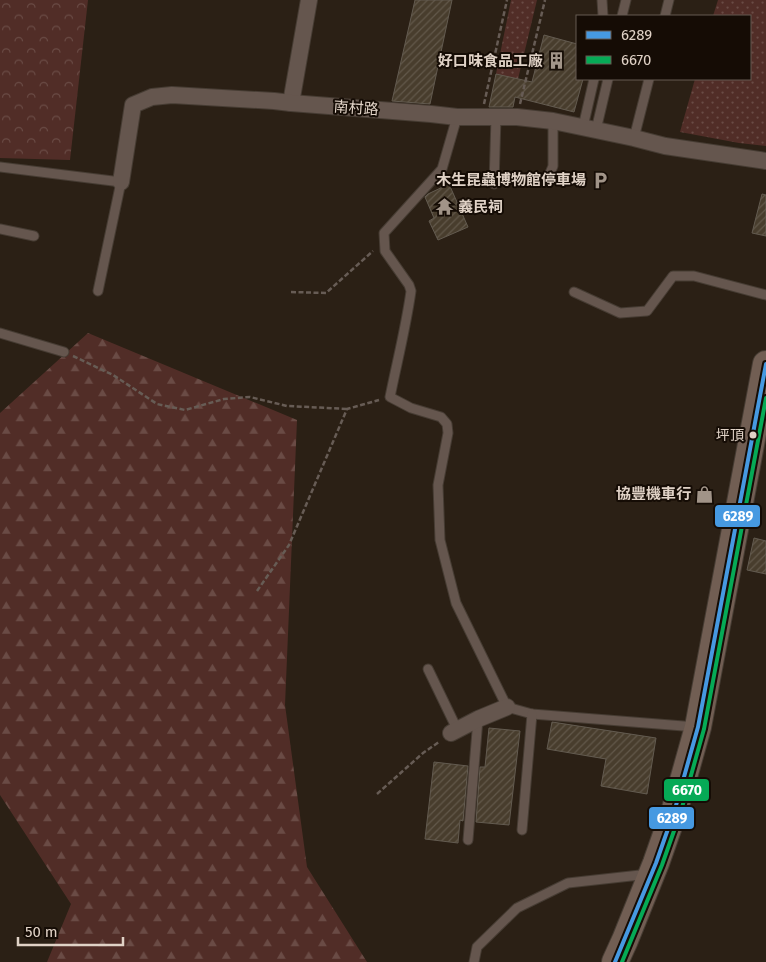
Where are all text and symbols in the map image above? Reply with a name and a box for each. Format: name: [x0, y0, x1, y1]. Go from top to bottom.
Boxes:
legend: [576, 15, 751, 80]
text: 6289: [621, 26, 652, 44]
building icon: 好口味食品工廠: [547, 51, 567, 71]
text: 6670: [621, 51, 651, 69]
place label: 好口味食品工廠: [438, 52, 543, 70]
street label: 南村路: [333, 97, 379, 119]
parking icon: 木生昆蟲博物館停車場: [590, 170, 610, 190]
place label: 木生昆蟲博物館停車場: [436, 171, 586, 189]
temple icon: 義民祠: [434, 197, 454, 217]
place label: 義民祠: [458, 198, 503, 216]
place label: 坪頂: [716, 427, 744, 444]
marker: 坪頂: [748, 430, 758, 440]
shop icon: 協豐機車行: [695, 484, 715, 504]
place label: 協豐機車行: [616, 485, 691, 503]
line badge: 6289: [714, 504, 761, 528]
text: 6289: [723, 508, 753, 525]
line badge: 6670: [663, 778, 710, 802]
text: 6670: [672, 782, 702, 799]
line badge: 6289: [648, 806, 695, 830]
text: 6289: [657, 810, 687, 827]
scale bar: [18, 914, 122, 946]
text: 50 m: [25, 923, 58, 941]

